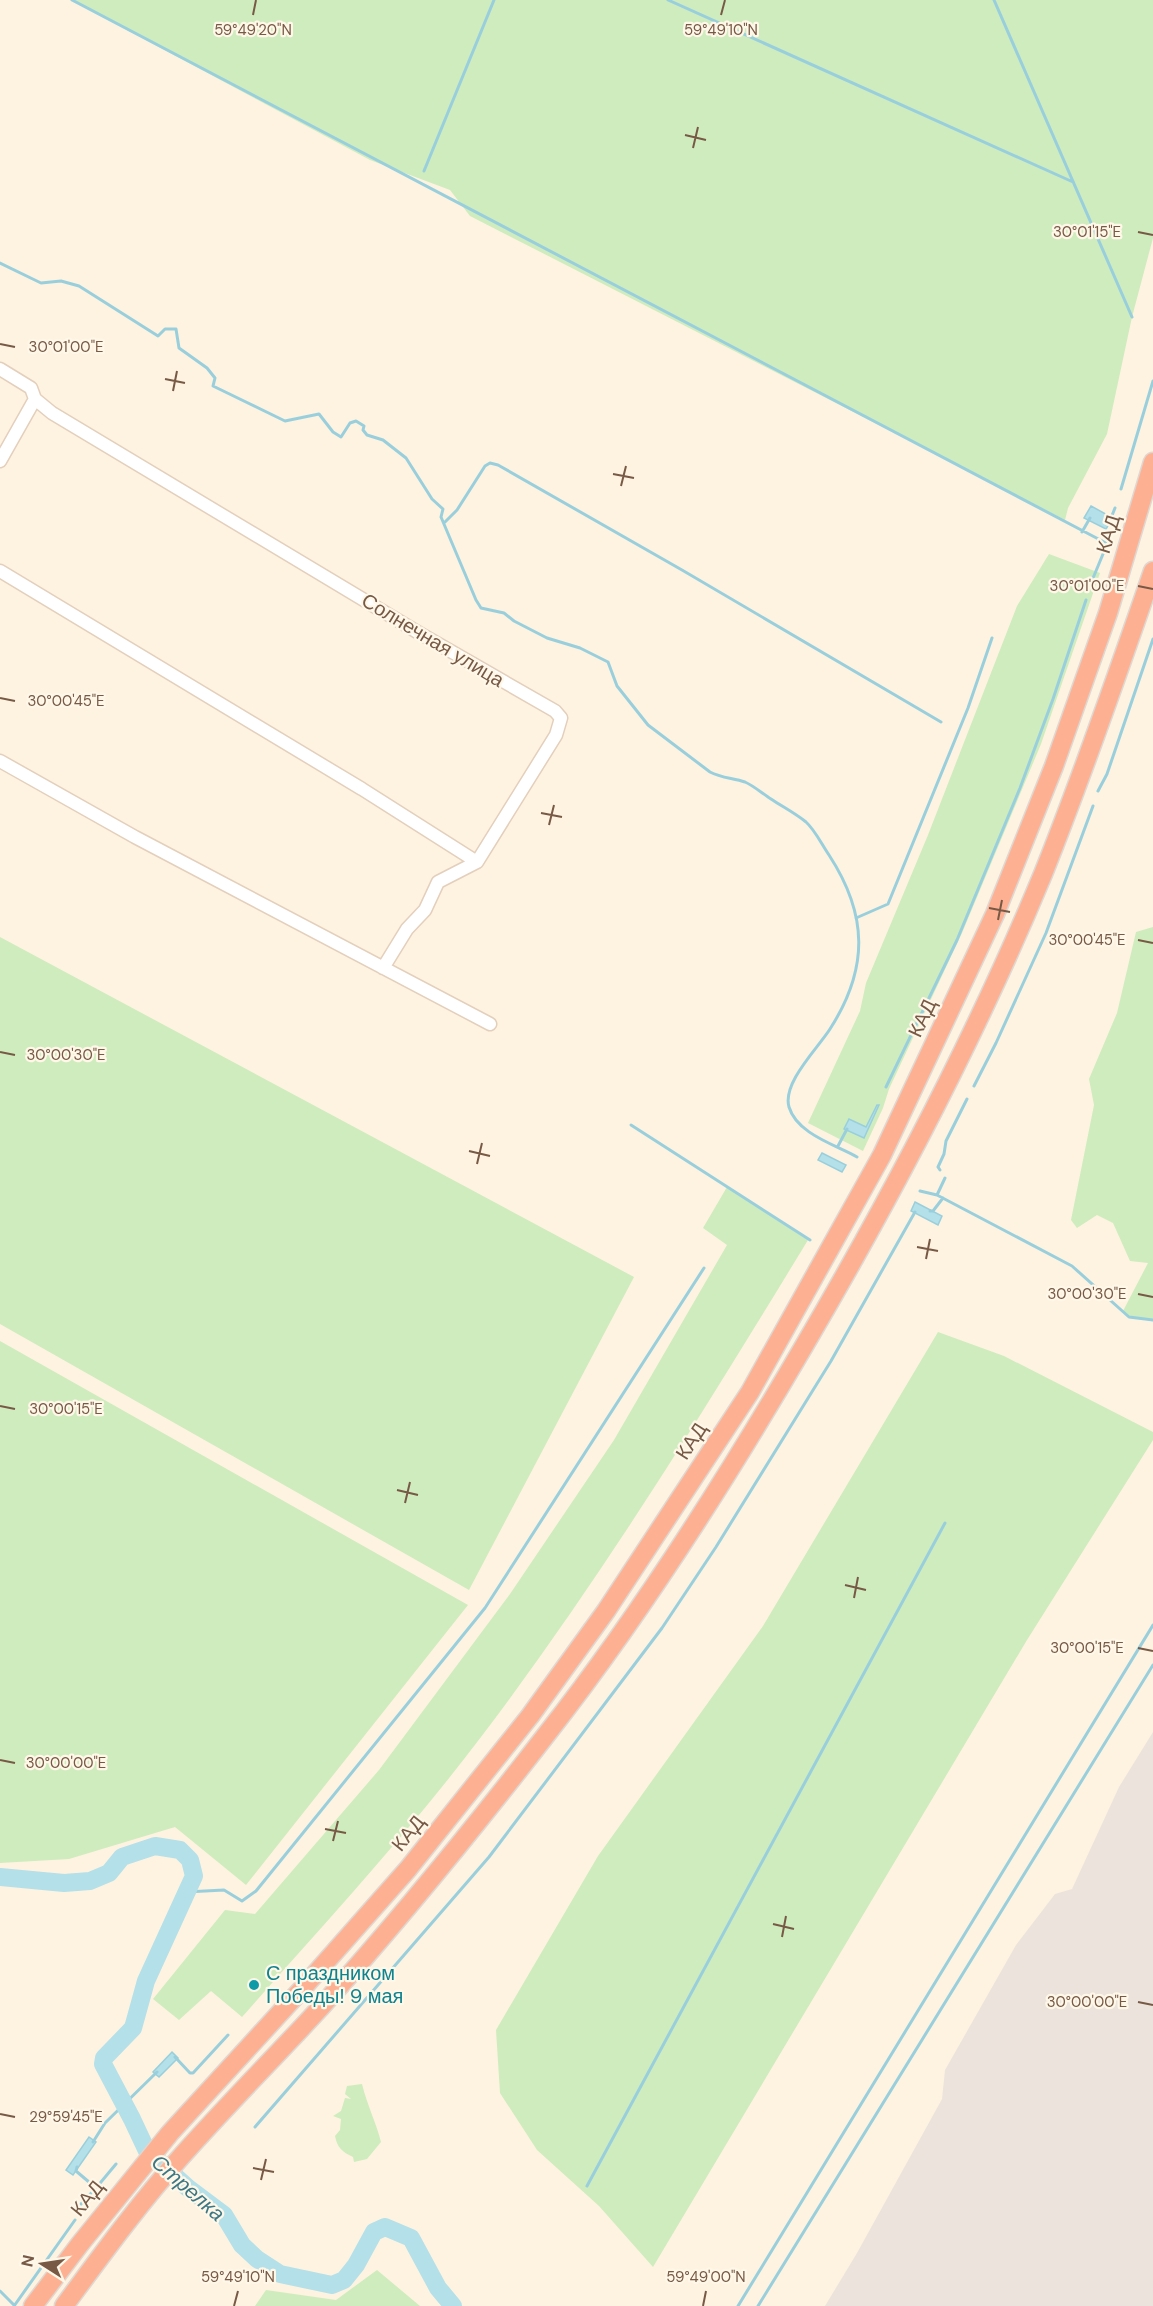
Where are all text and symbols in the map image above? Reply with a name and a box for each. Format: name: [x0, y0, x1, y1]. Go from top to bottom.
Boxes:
text: 59°49'20"N: [214, 20, 292, 40]
text: 59°49'10"N: [684, 20, 758, 40]
text: 30°01'15"E: [1053, 222, 1121, 242]
text: 30°01'00"E: [29, 337, 103, 357]
street label: КАД: [1090, 511, 1126, 557]
text: 30°01'00"E: [1050, 576, 1124, 596]
street label: Солнечная улица: [357, 587, 510, 693]
text: 30°00'45"E: [27, 691, 105, 711]
text: 30°00'45"E: [1048, 930, 1126, 950]
street label: КАД: [902, 994, 942, 1041]
text: 30°00'30"E: [26, 1045, 106, 1065]
text: 30°00'30"E: [1047, 1284, 1127, 1304]
text: 30°00'15"E: [29, 1399, 103, 1419]
street label: КАД: [669, 1417, 713, 1465]
text: 30°00'15"E: [1050, 1638, 1124, 1658]
text: 30°00'00"E: [26, 1753, 106, 1773]
street label: КАД: [386, 1809, 431, 1856]
place label: С праздником Победы! 9 мая: [266, 1960, 403, 2009]
marker: С праздником Победы! 9 мая: [247, 1978, 261, 1992]
text: 30°00'00"E: [1047, 1992, 1127, 2012]
text: 29°59'45"E: [29, 2107, 103, 2127]
water label: Стрелка: [145, 2148, 231, 2228]
street label: КАД: [65, 2174, 110, 2221]
north arrow: [12, 2234, 72, 2294]
text: N: [16, 2253, 39, 2269]
text: 59°49'10"N: [201, 2267, 275, 2287]
text: 59°49'00"N: [666, 2267, 746, 2287]

